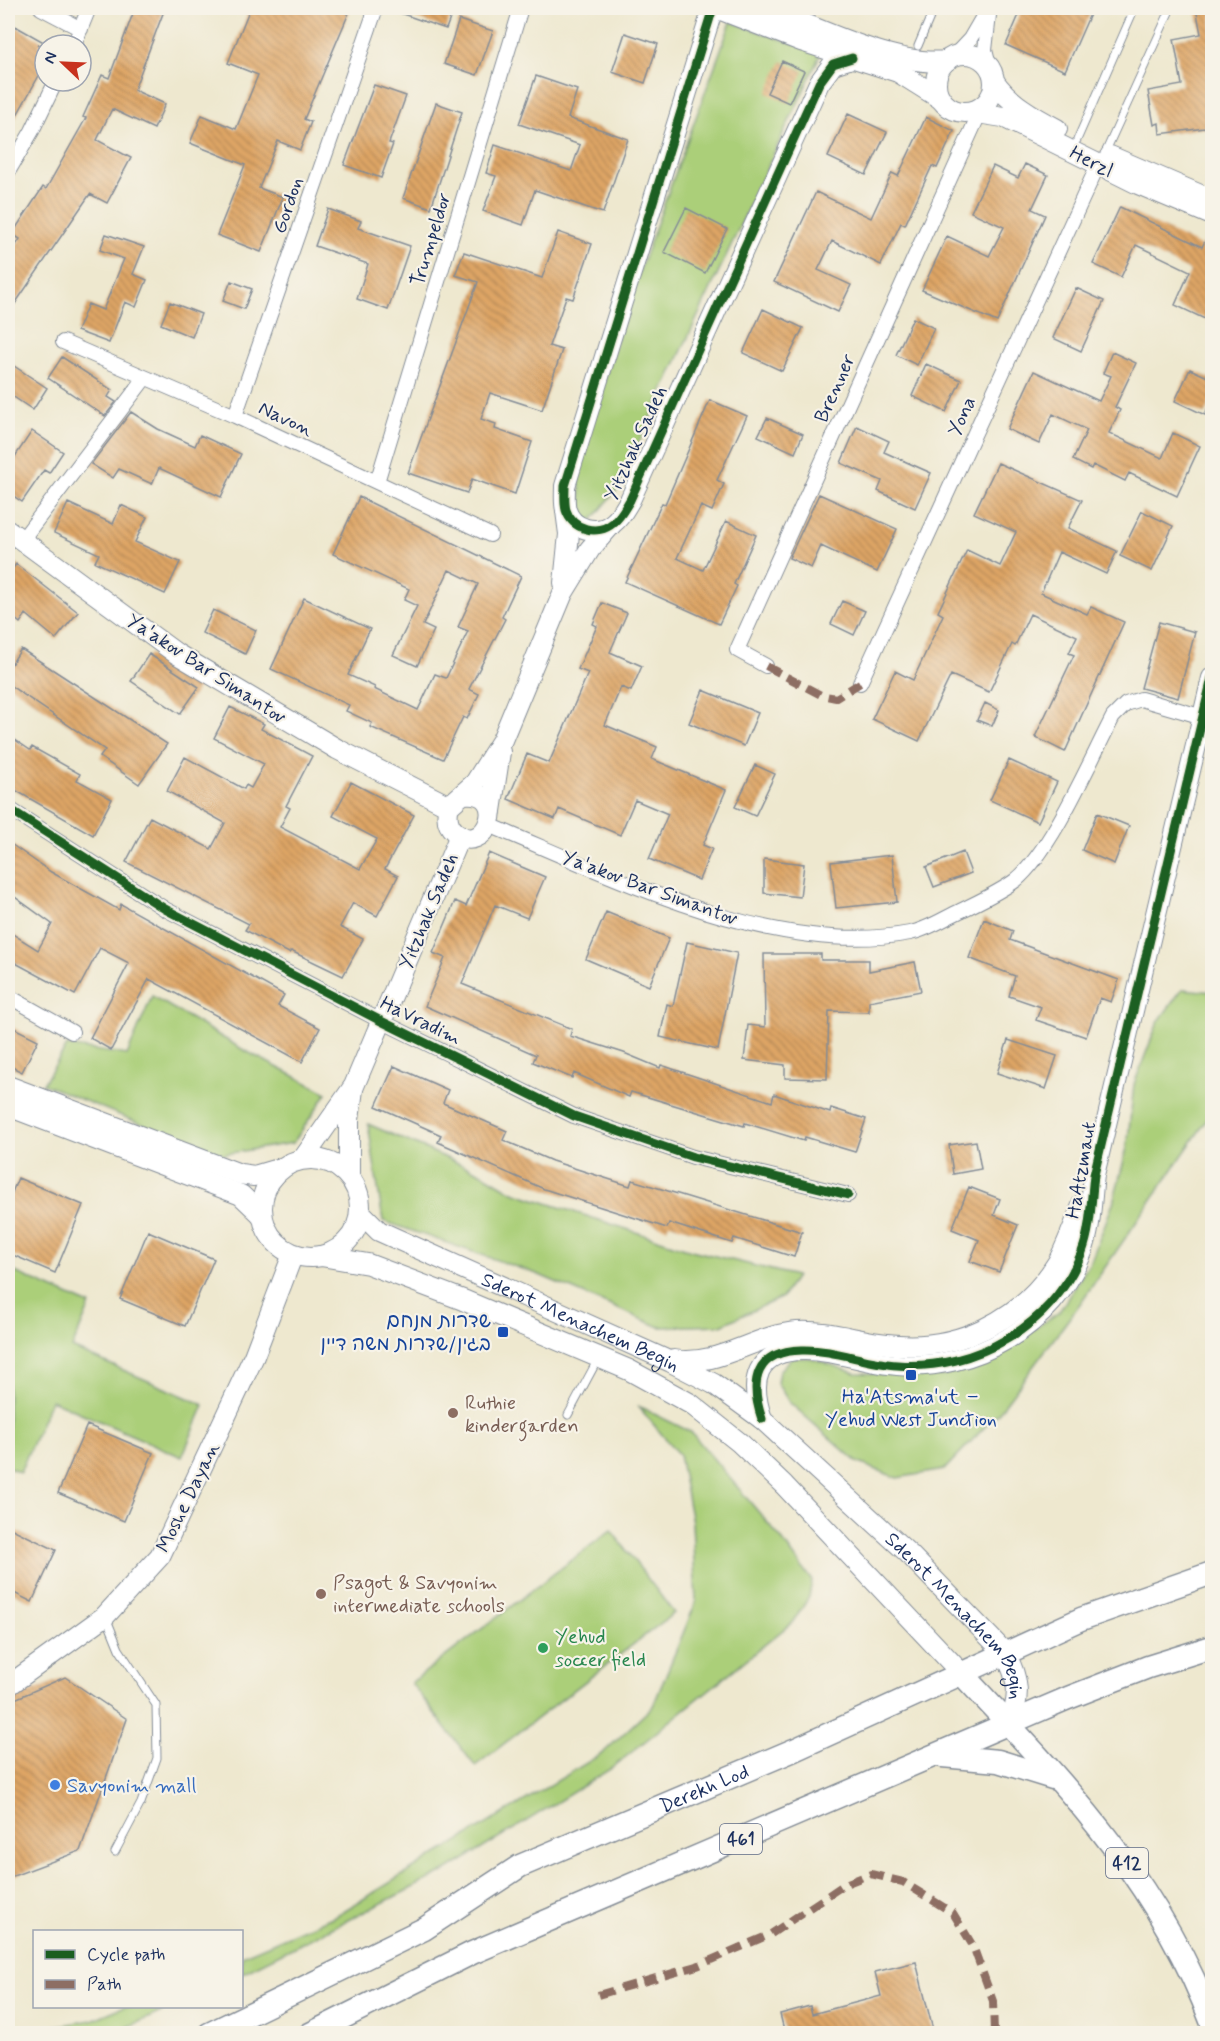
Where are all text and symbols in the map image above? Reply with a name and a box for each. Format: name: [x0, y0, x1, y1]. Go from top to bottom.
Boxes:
north arrow: [33, 33, 93, 93]
text: N: [39, 49, 62, 67]
street label: Herzl: [1065, 140, 1118, 185]
street label: Gordon: [266, 174, 311, 237]
street label: Trumpeldor: [404, 189, 458, 290]
street label: Brenner: [808, 350, 863, 427]
street label: Yitzhak Sadeh: [598, 382, 675, 506]
street label: Yona: [942, 392, 983, 441]
street label: Navon: [254, 395, 317, 444]
street label: Ya'akov Bar Simantov: [121, 607, 292, 731]
street label: Ya'akov Bar Simantov: [558, 844, 742, 933]
street label: Yitzhak Sadeh: [393, 849, 466, 974]
street label: HaVradim: [375, 990, 466, 1053]
street label: HaAtzmaut: [1060, 1120, 1103, 1221]
street label: Sderot Menachem Begin: [477, 1267, 684, 1379]
place label: שדרות מנחם בגין/שדרות משה דיין: [320, 1308, 491, 1358]
marker: שדרות מנחם בגין/שדרות משה דיין: [496, 1325, 510, 1339]
marker: Ha'Atsma'ut – Yehud West Junction: [904, 1368, 918, 1382]
place label: Ha'Atsma'ut – Yehud West Junction: [825, 1384, 997, 1434]
place label: Ruthie kindergarden: [465, 1390, 579, 1442]
marker: Ruthie kindergarden: [446, 1406, 460, 1420]
street label: Moshe Dayan: [150, 1438, 227, 1557]
street label: Sderot Menachem Begin: [879, 1527, 1029, 1701]
place label: Psagot & Savyonim intermediate schools: [333, 1570, 505, 1620]
marker: Psagot & Savyonim intermediate schools: [314, 1587, 328, 1601]
place label: Yehud soccer field: [555, 1624, 646, 1674]
marker: Yehud soccer field: [536, 1641, 550, 1655]
street label: Derekh Lod: [656, 1759, 753, 1820]
place label: Savyonim mall: [67, 1773, 197, 1800]
marker: Savyonim mall: [48, 1778, 62, 1792]
road number: 461: [720, 1824, 762, 1854]
road number: 412: [1106, 1848, 1148, 1878]
legend: [33, 1930, 243, 2008]
text: Cycle path: [87, 1943, 165, 1967]
text: Path: [87, 1973, 122, 1997]

